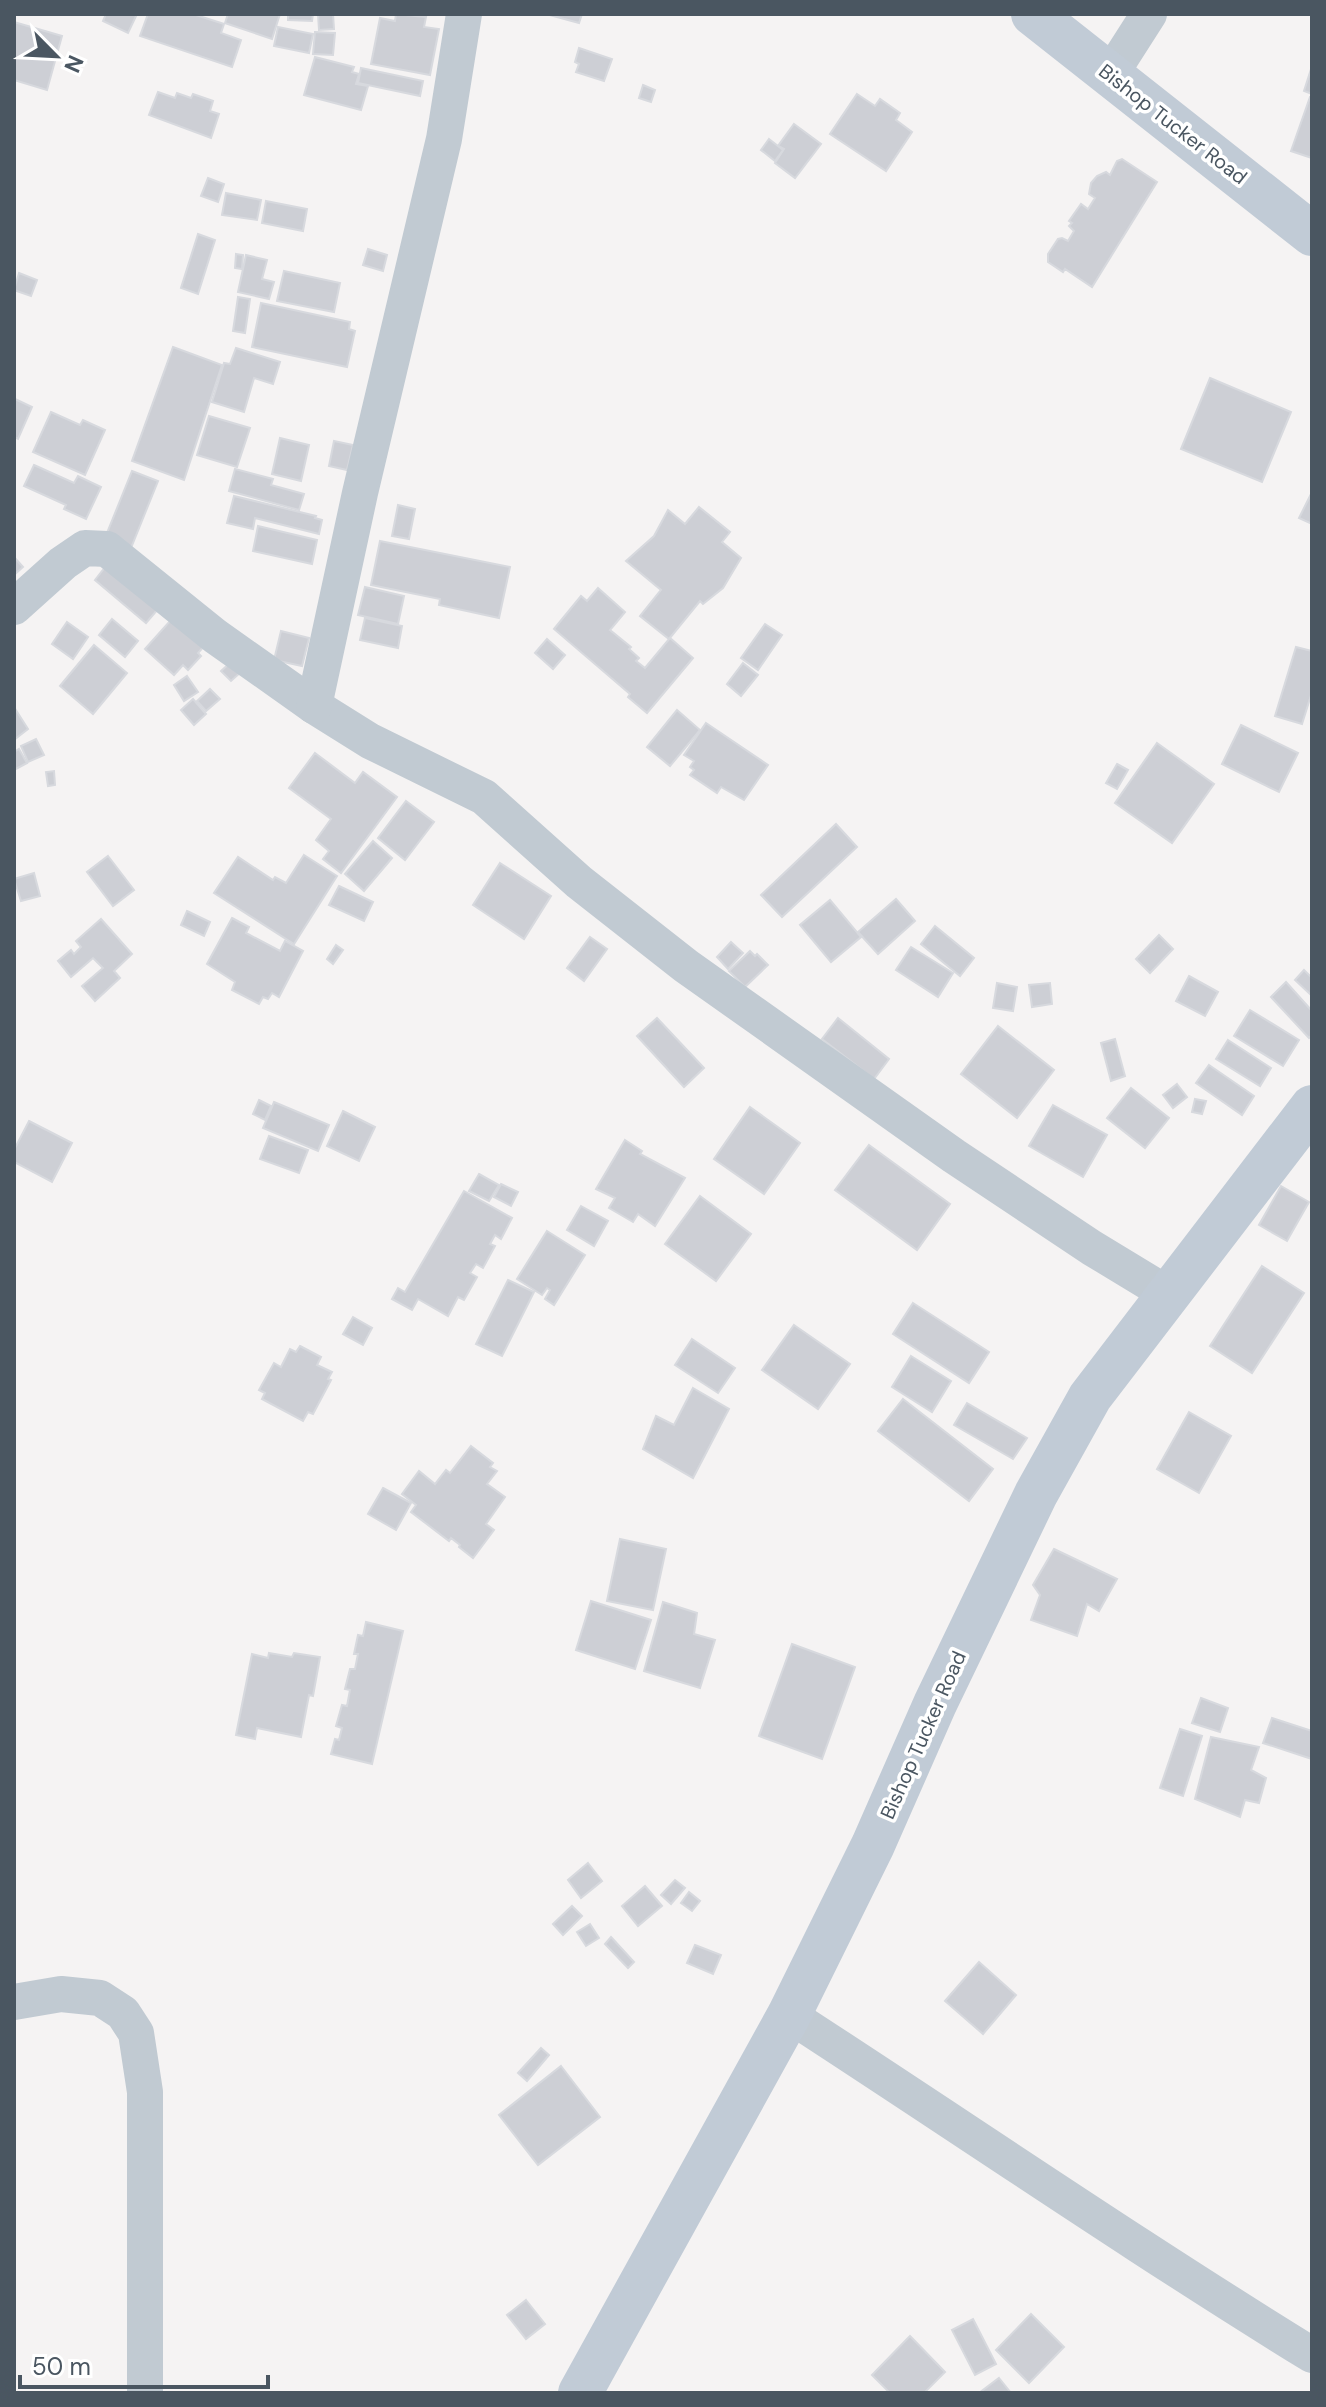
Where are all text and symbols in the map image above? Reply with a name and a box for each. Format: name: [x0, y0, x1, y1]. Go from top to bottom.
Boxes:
north arrow: [16, 16, 96, 96]
text: N: [57, 51, 90, 77]
street label: Bishop Tucker Road: [1094, 58, 1252, 190]
street label: Bishop Tucker Road: [874, 1647, 972, 1823]
scale bar: [20, 2339, 268, 2389]
text: 50 m: [32, 2351, 91, 2382]

